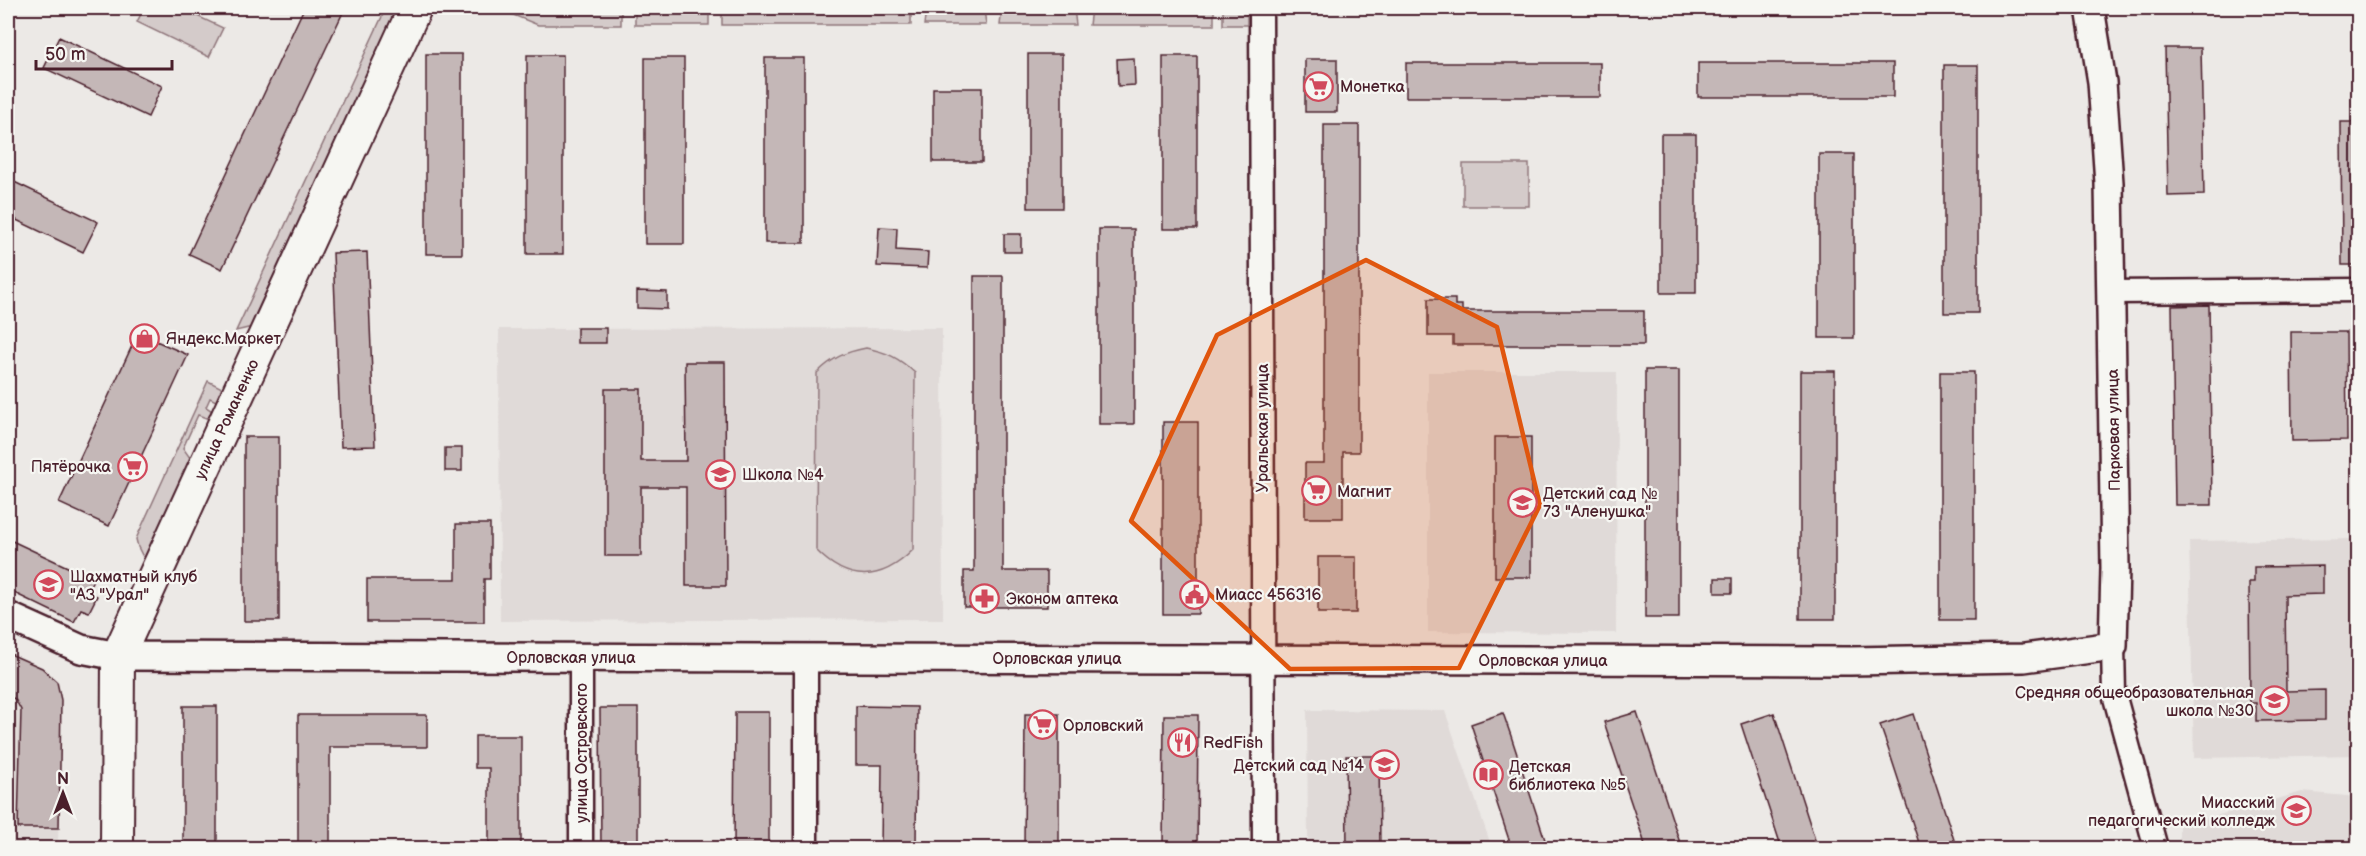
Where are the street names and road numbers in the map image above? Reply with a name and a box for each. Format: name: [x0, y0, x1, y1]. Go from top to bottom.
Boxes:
street label: улица Романенко: [191, 356, 264, 483]
street label: Уральская улица: [1254, 363, 1273, 492]
street label: Парковая улица: [2104, 368, 2125, 491]
street label: Орловская улица: [506, 649, 636, 668]
street label: Орловская улица: [992, 650, 1122, 669]
street label: Орловская улица: [1478, 652, 1608, 671]
street label: улица Островского: [573, 683, 592, 823]

